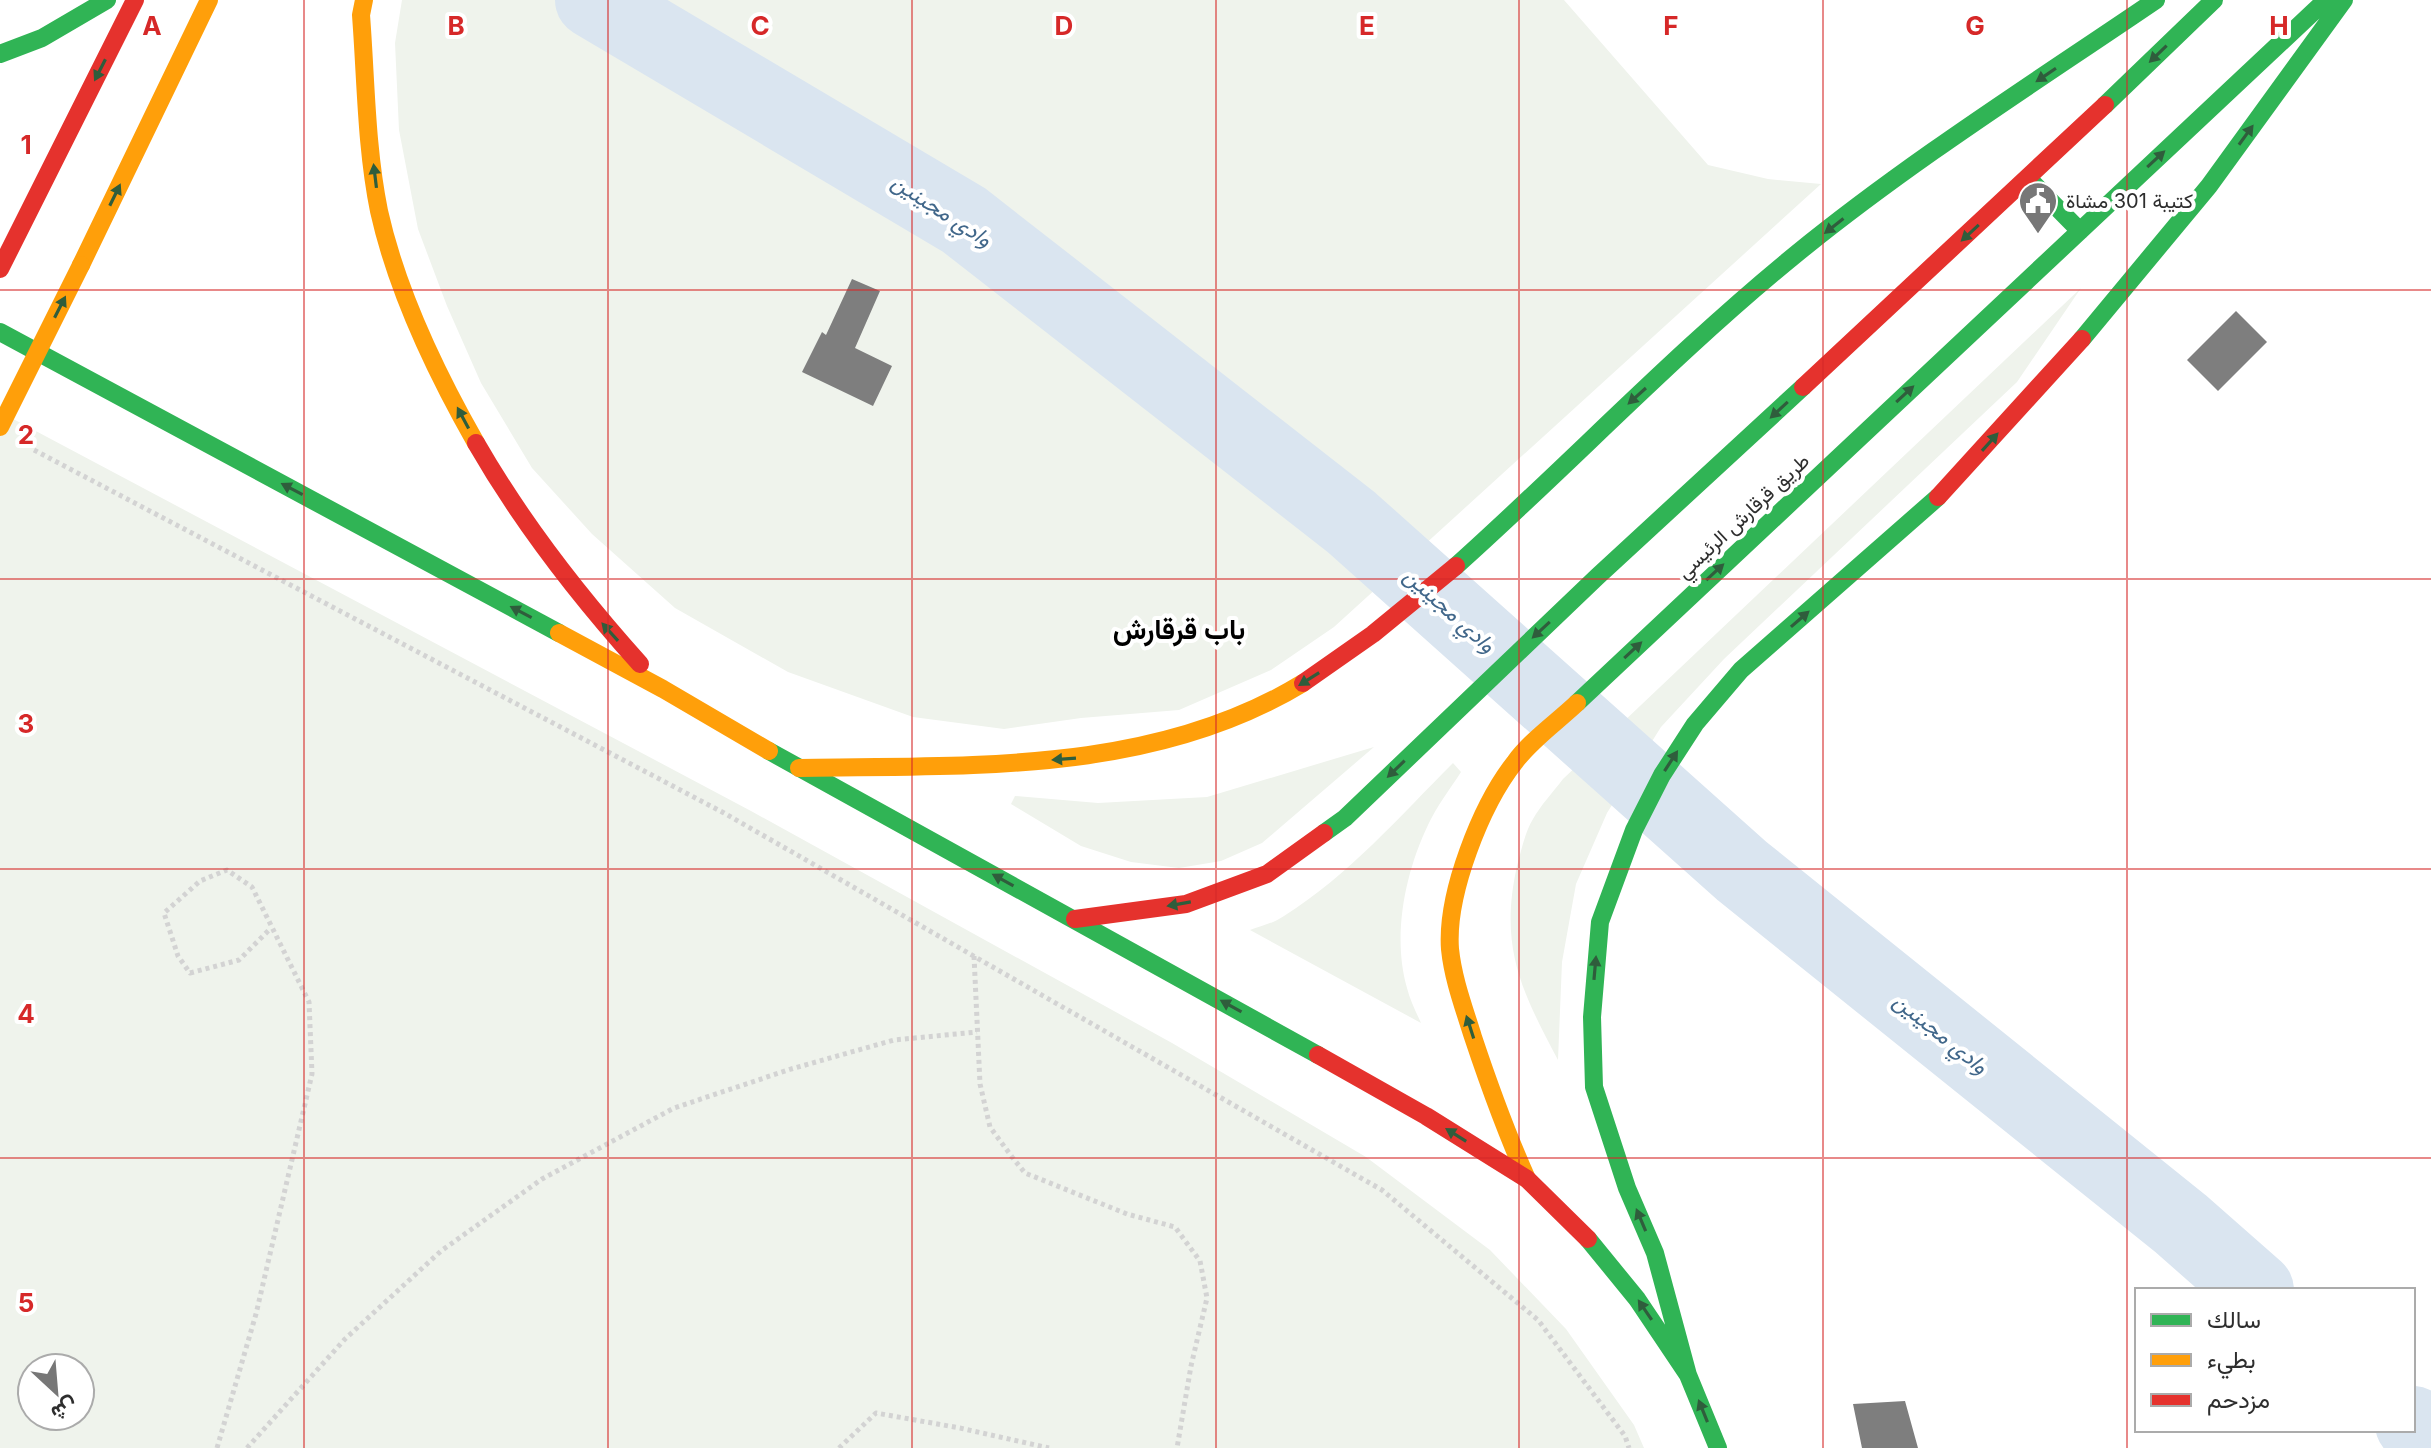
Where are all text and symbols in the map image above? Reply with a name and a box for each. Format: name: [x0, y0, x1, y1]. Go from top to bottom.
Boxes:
text: A: [142, 10, 162, 41]
text: B: [447, 10, 465, 41]
text: C: [750, 10, 770, 41]
text: D: [1055, 10, 1073, 41]
text: E: [1359, 10, 1375, 41]
text: F: [1663, 10, 1679, 41]
text: G: [1965, 10, 1985, 41]
text: H: [2269, 10, 2289, 41]
one-way arrow: [2149, 44, 2168, 63]
one-way arrow: [93, 58, 106, 81]
one-way arrow: [2035, 67, 2056, 82]
one-way arrow: [2238, 125, 2254, 146]
text: 1: [20, 129, 32, 160]
one-way arrow: [2147, 151, 2166, 169]
one-way arrow: [369, 163, 382, 188]
water label: وادي مجينين: [884, 168, 997, 256]
public building icon: كتيبة 301 مشاة: [2017, 180, 2059, 235]
one-way arrow: [108, 183, 122, 206]
place label: كتيبة 301 مشاة: [2066, 189, 2193, 213]
one-way arrow: [1824, 217, 1844, 233]
one-way arrow: [1961, 224, 1980, 242]
one-way arrow: [53, 296, 67, 319]
one-way arrow: [1896, 386, 1915, 404]
one-way arrow: [1628, 387, 1648, 404]
one-way arrow: [1770, 400, 1789, 418]
one-way arrow: [457, 407, 470, 430]
text: 2: [18, 419, 34, 450]
one-way arrow: [1980, 433, 1998, 452]
street label: طريق قرقارش الرئيسي: [1672, 448, 1818, 587]
one-way arrow: [280, 482, 303, 496]
water label: وادي مجينين: [1396, 562, 1501, 662]
one-way arrow: [1706, 563, 1725, 581]
one-way arrow: [509, 606, 532, 619]
one-way arrow: [1790, 610, 1809, 628]
district label: باب قرقارش: [1113, 612, 1245, 647]
one-way arrow: [1532, 621, 1551, 639]
one-way arrow: [602, 622, 620, 641]
one-way arrow: [1623, 641, 1642, 659]
one-way arrow: [1298, 672, 1319, 687]
text: 3: [18, 708, 34, 739]
one-way arrow: [1663, 751, 1678, 772]
one-way arrow: [1051, 753, 1076, 766]
one-way arrow: [1386, 760, 1405, 778]
one-way arrow: [992, 873, 1015, 886]
one-way arrow: [1166, 899, 1191, 911]
one-way arrow: [1588, 955, 1601, 980]
water label: وادي مجينين: [1885, 987, 1994, 1083]
text: 4: [17, 998, 35, 1029]
one-way arrow: [1219, 999, 1242, 1013]
one-way arrow: [1463, 1015, 1476, 1039]
one-way arrow: [1446, 1127, 1467, 1142]
one-way arrow: [1634, 1208, 1647, 1232]
text: 5: [18, 1287, 34, 1318]
legend: [2135, 1288, 2415, 1432]
one-way arrow: [1638, 1299, 1653, 1321]
text: سالك: [2207, 1305, 2261, 1334]
text: بطيء: [2207, 1345, 2256, 1379]
north arrow: [16, 1352, 96, 1432]
text: مزدحم: [2207, 1385, 2270, 1416]
text: ش: [47, 1392, 82, 1427]
one-way arrow: [1697, 1399, 1710, 1423]

